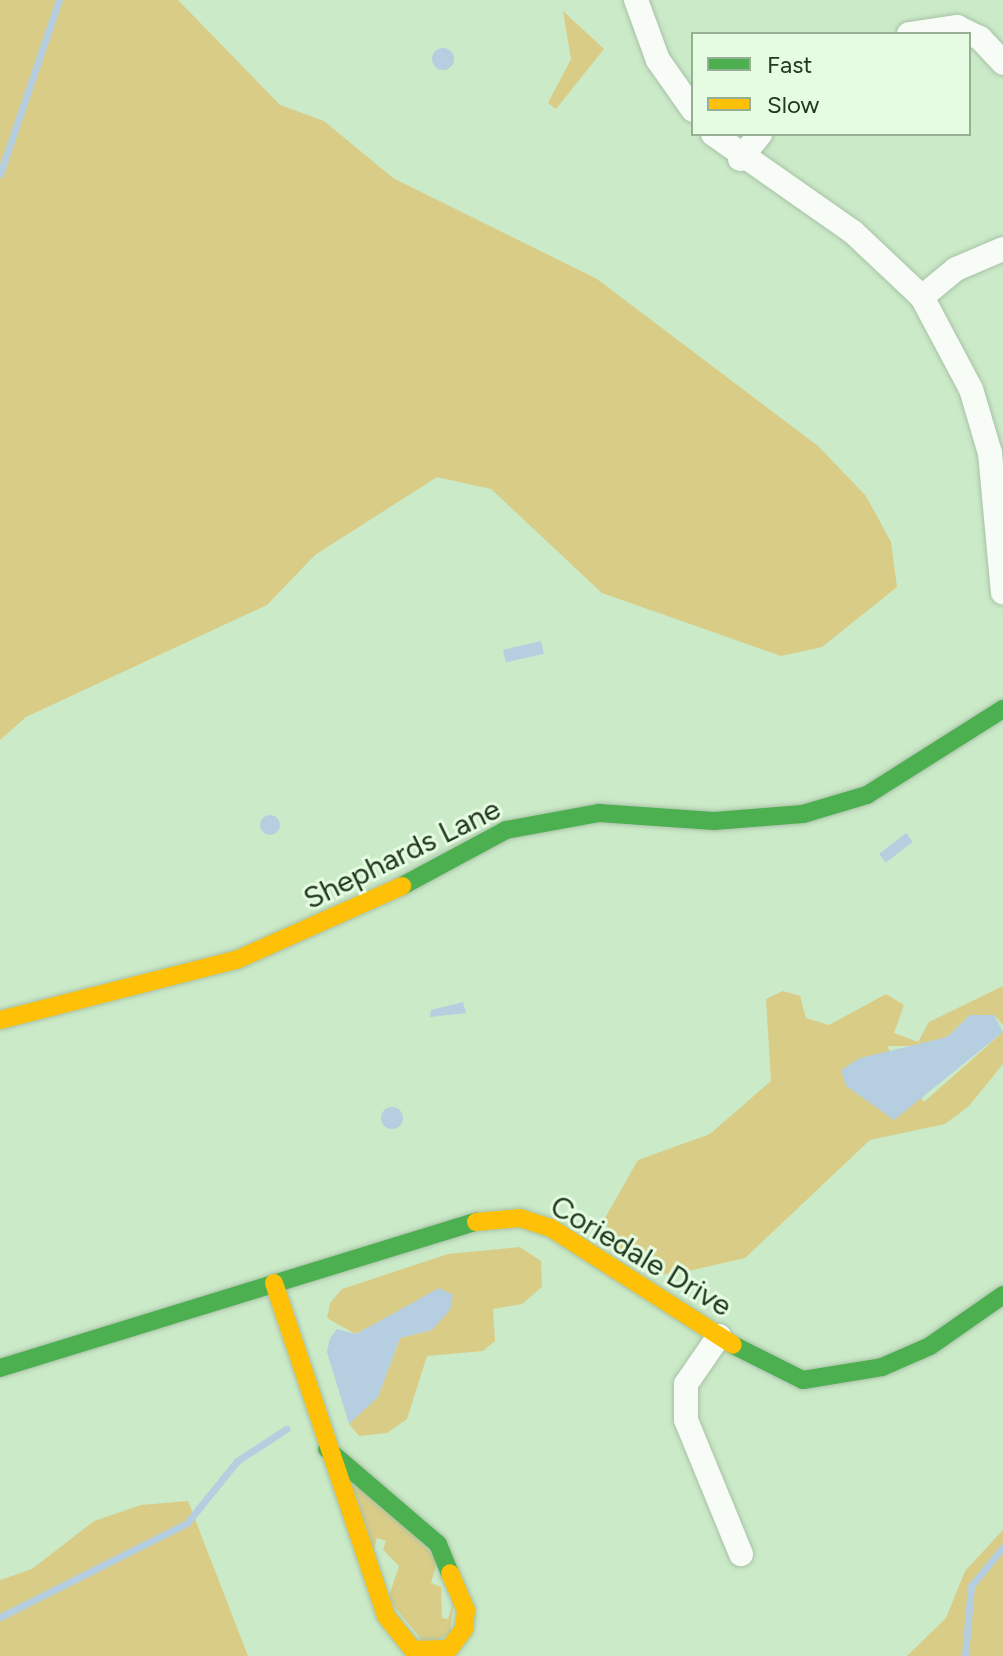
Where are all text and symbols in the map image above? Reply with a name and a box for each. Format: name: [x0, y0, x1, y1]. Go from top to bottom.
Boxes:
legend: [691, 32, 971, 136]
text: Fast: [767, 50, 812, 79]
text: Slow: [767, 90, 819, 119]
street label: Shephards Lane: [298, 791, 506, 917]
street label: Coriedale Drive: [544, 1188, 738, 1324]

